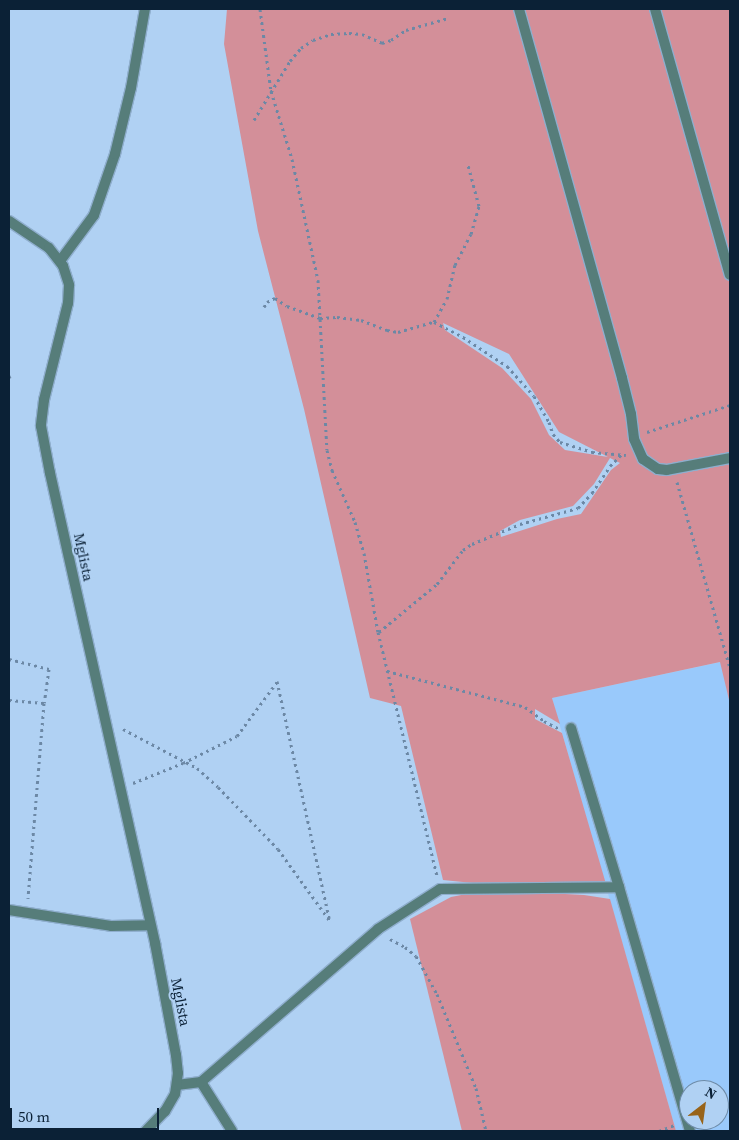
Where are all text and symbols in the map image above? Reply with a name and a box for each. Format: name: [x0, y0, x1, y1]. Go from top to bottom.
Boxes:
street label: Mglista: [70, 531, 98, 583]
street label: Mglista: [168, 976, 194, 1028]
north arrow: [679, 1080, 729, 1130]
text: N: [702, 1082, 720, 1104]
scale bar: [12, 1098, 161, 1130]
text: 50 m: [18, 1106, 50, 1127]

